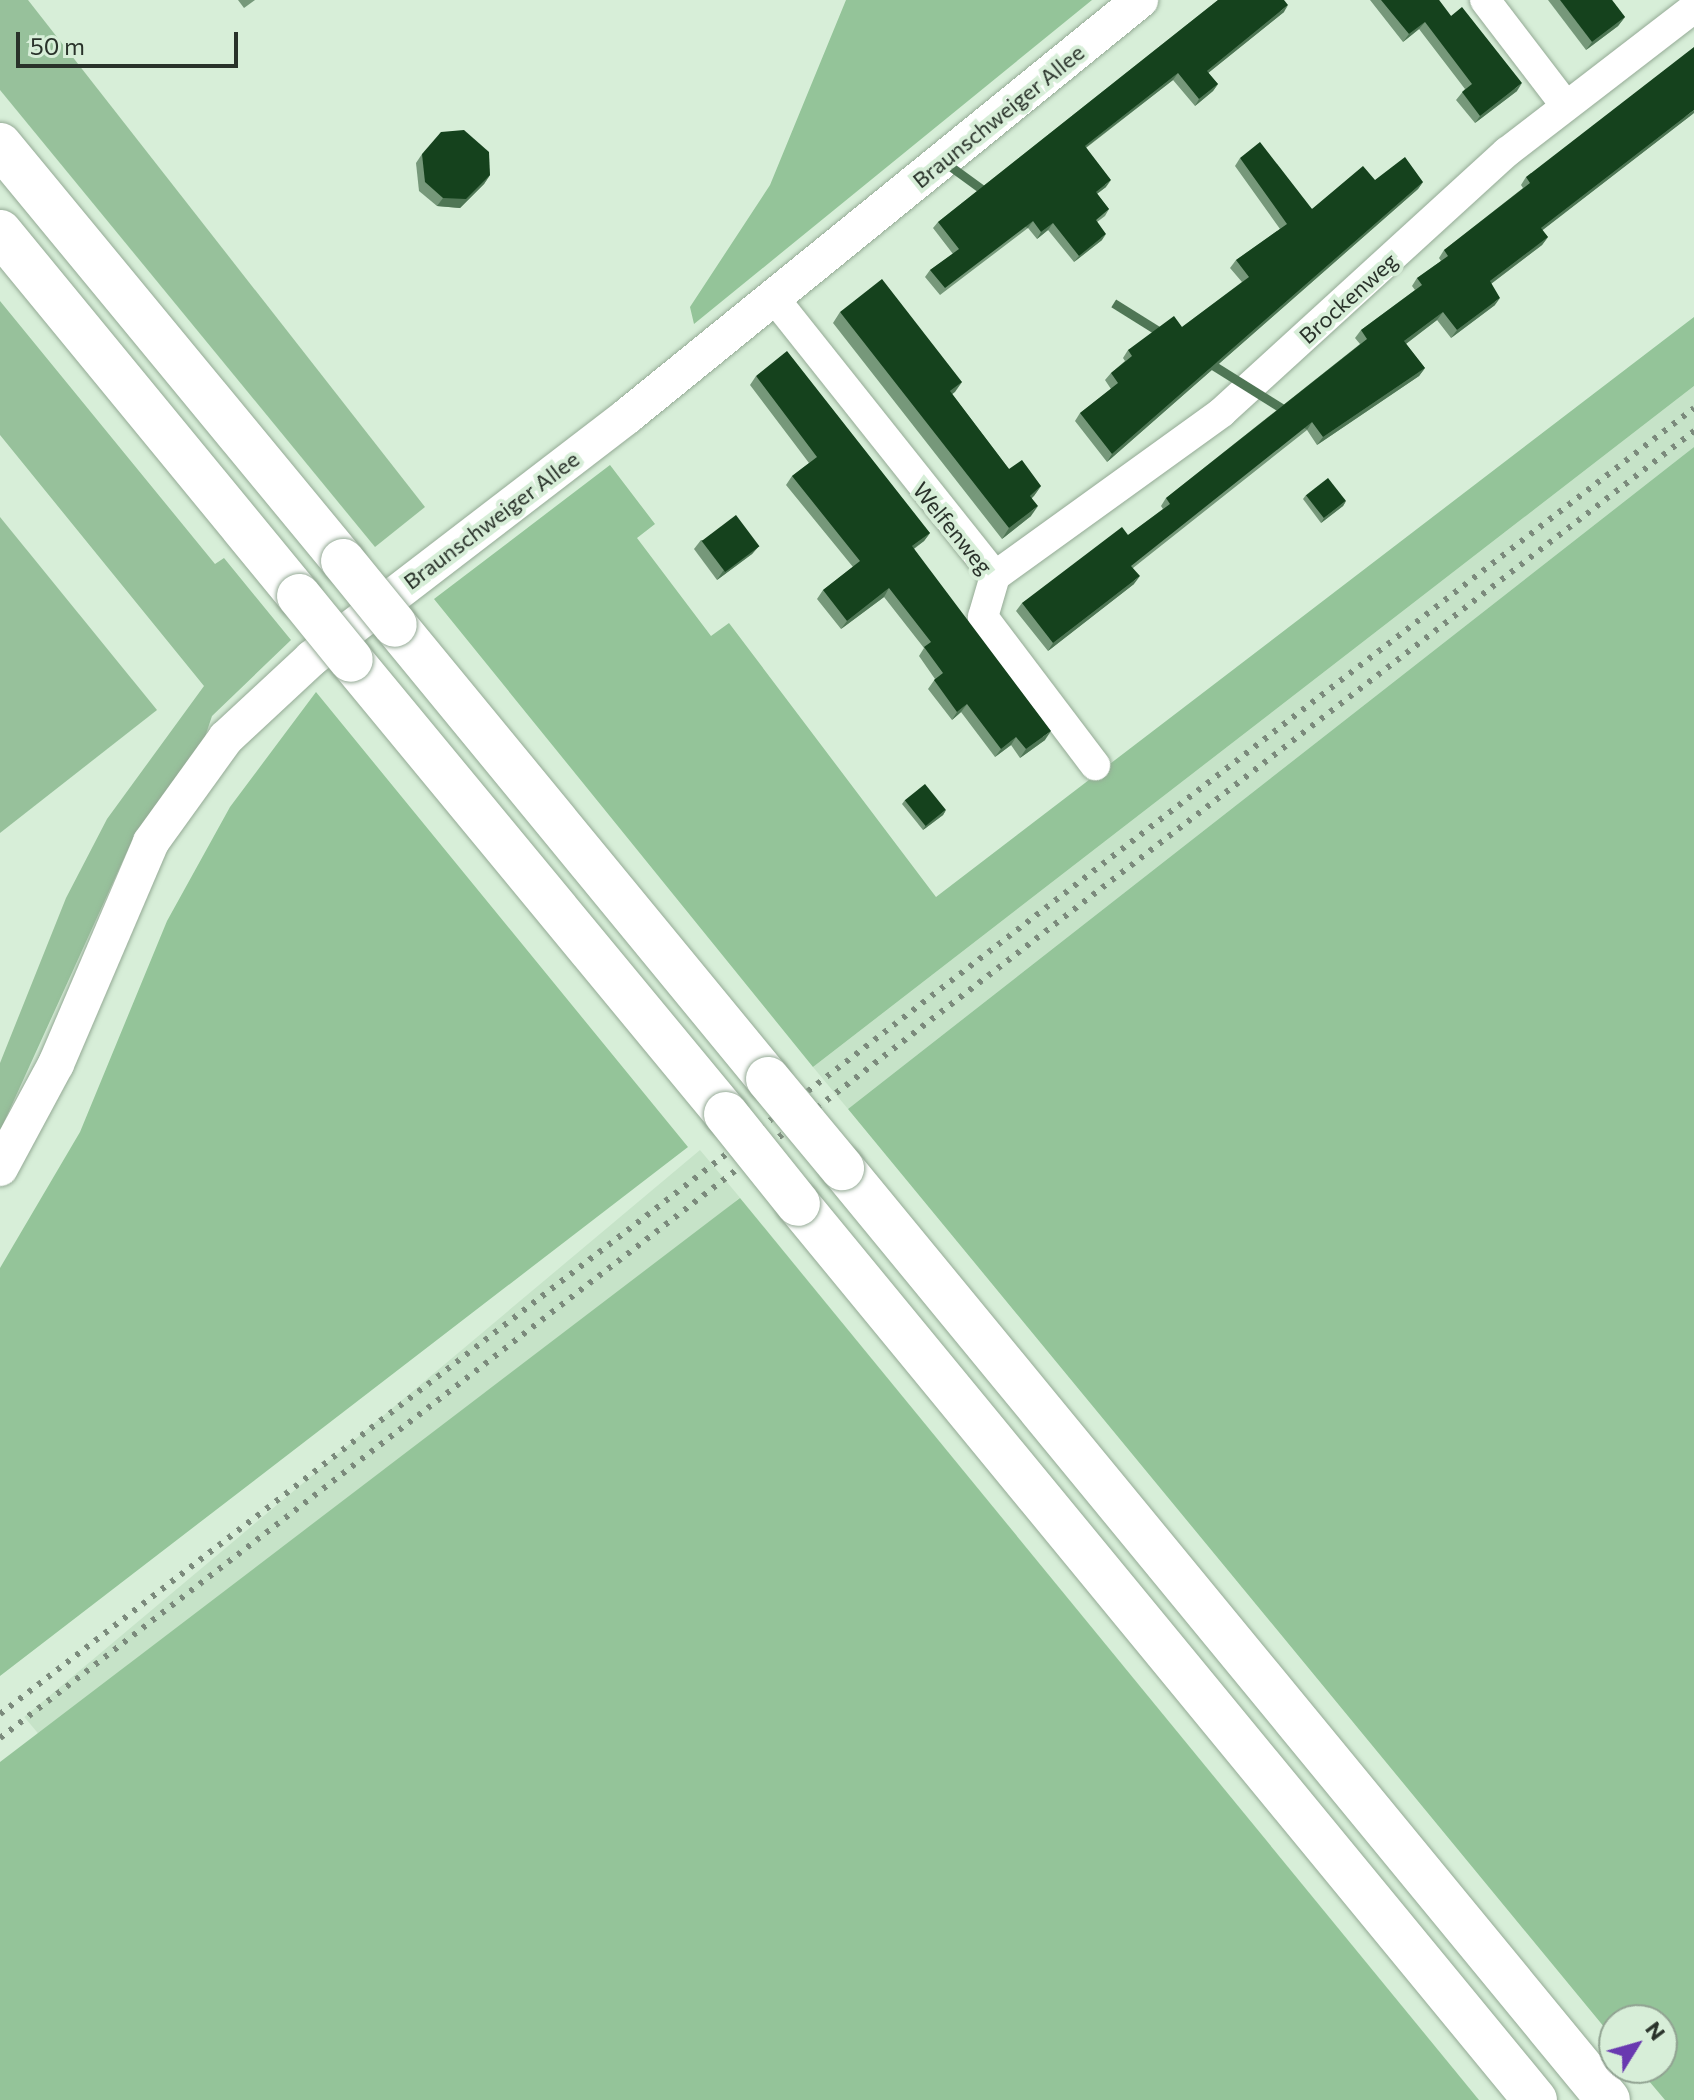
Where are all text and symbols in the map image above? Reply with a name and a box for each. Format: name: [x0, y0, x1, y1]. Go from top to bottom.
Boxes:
scale bar: [20, 16, 242, 66]
text: 50 m: [30, 31, 85, 60]
street label: Braunschweiger Allee: [907, 39, 1089, 193]
street label: Brockenweg: [1294, 247, 1402, 349]
street label: Braunschweiger Allee: [398, 445, 584, 595]
street label: Welfenweg: [908, 477, 998, 579]
north arrow: [1598, 2004, 1678, 2084]
text: N: [1640, 2016, 1672, 2045]

